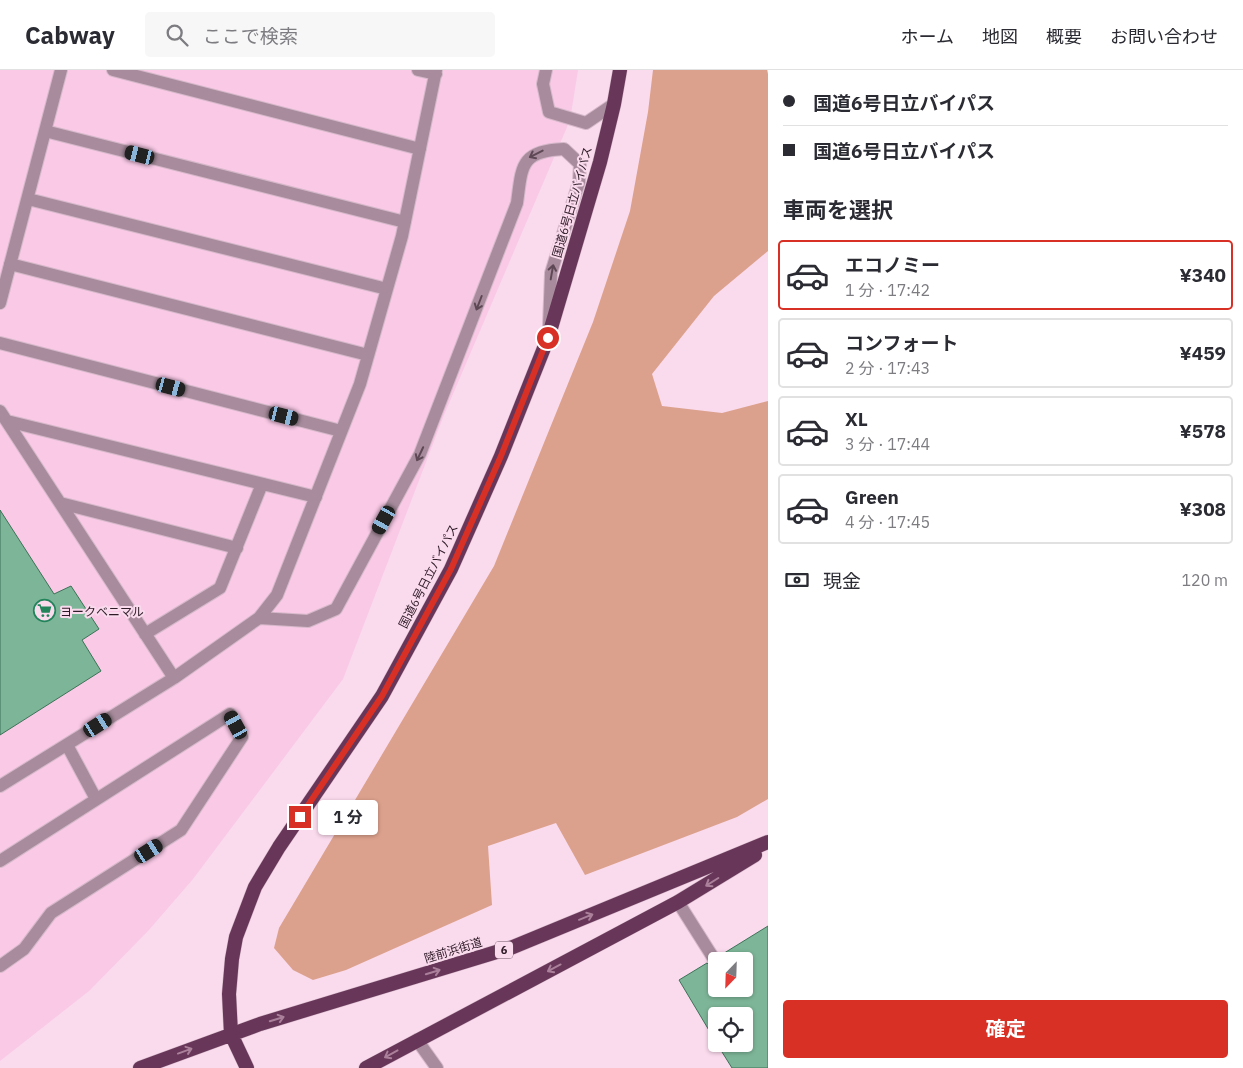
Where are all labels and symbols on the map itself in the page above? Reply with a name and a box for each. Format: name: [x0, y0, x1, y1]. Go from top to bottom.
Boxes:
car: [123, 144, 156, 166]
street label: 国道6号日立バイパス: [549, 145, 595, 259]
one-way arrow: [529, 149, 544, 159]
one-way arrow: [548, 265, 558, 281]
one-way arrow: [474, 294, 483, 310]
route start: [537, 327, 559, 349]
car: [154, 376, 187, 398]
car: [267, 405, 300, 427]
one-way arrow: [414, 446, 424, 461]
car: [370, 503, 397, 537]
street label: 国道6号日立バイパス: [395, 521, 461, 631]
supermarket icon: ヨークベニマル: [32, 599, 56, 623]
place label: ヨークベニマル: [60, 604, 144, 619]
car: [222, 708, 249, 742]
car: [81, 711, 114, 739]
callout: 1 分: [318, 800, 378, 834]
route end: [289, 806, 311, 828]
car: [132, 837, 165, 865]
one-way arrow: [705, 877, 719, 887]
one-way arrow: [578, 912, 593, 922]
street label: 陸前浜街道: [422, 934, 484, 966]
road number: 6: [495, 942, 513, 958]
north arrow: [708, 952, 752, 998]
one-way arrow: [546, 963, 561, 973]
one-way arrow: [424, 966, 440, 976]
one-way arrow: [269, 1013, 285, 1023]
one-way arrow: [177, 1046, 193, 1055]
one-way arrow: [384, 1049, 399, 1059]

